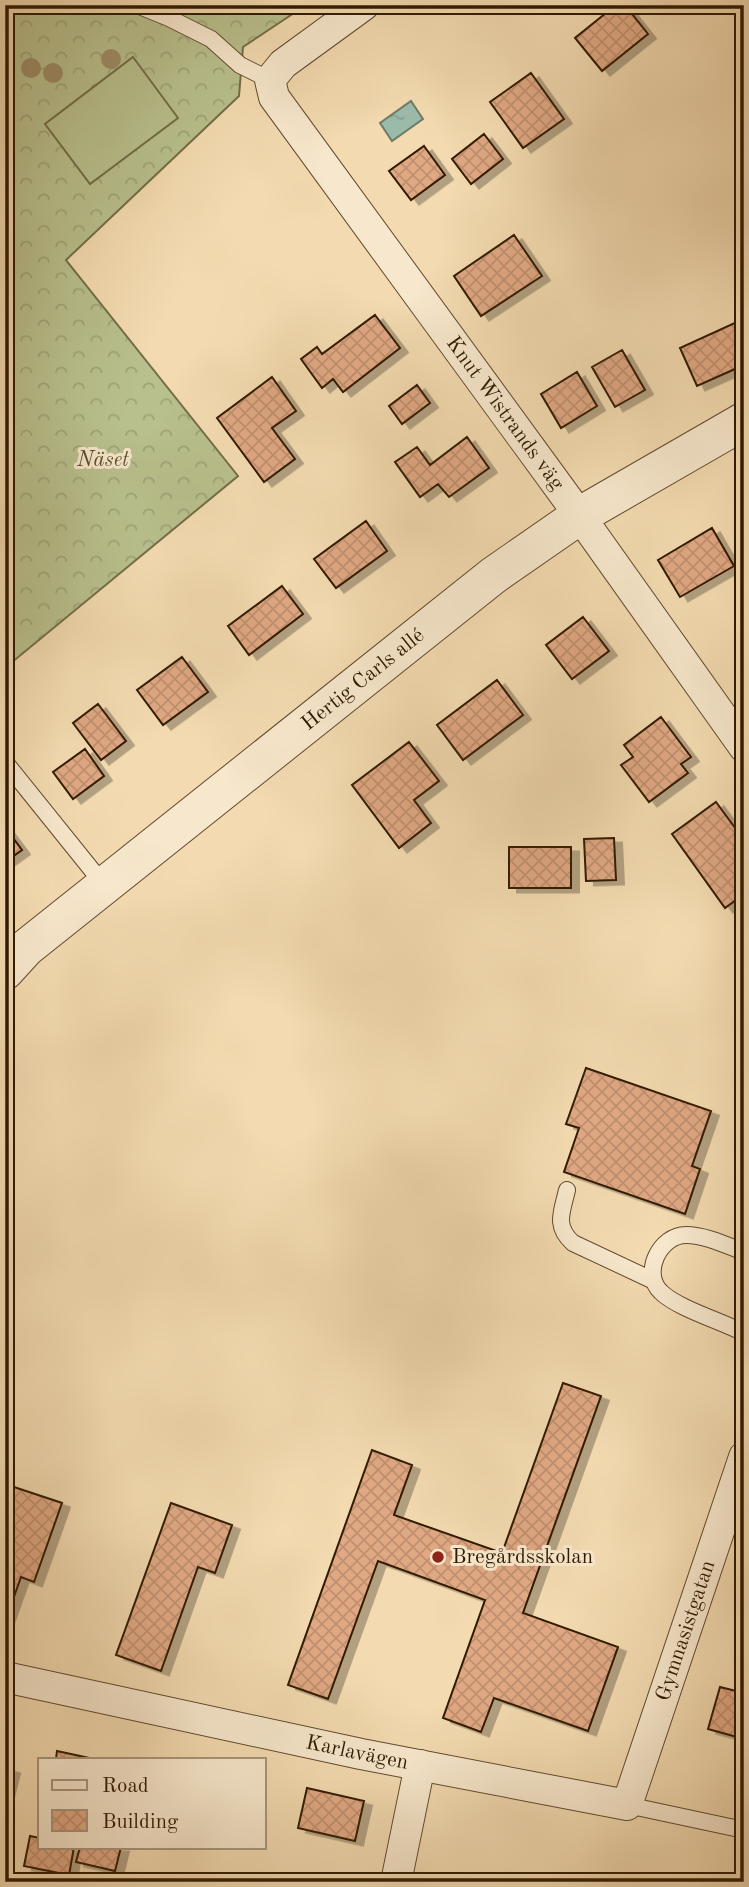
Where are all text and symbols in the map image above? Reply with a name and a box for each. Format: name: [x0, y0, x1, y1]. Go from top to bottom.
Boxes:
street label: Knut Wistrands väg: [442, 333, 568, 495]
park label: Näset: [76, 450, 129, 471]
street label: Hertig Carls allé: [298, 624, 428, 735]
place label: Bregårdsskolan: [452, 1547, 593, 1568]
marker: Bregårdsskolan: [430, 1549, 446, 1565]
street label: Gymnasistgatan: [652, 1558, 719, 1704]
street label: Karlavägen: [304, 1732, 410, 1773]
legend: [38, 1758, 266, 1848]
text: Road: [102, 1776, 149, 1797]
text: Building: [102, 1812, 179, 1833]

